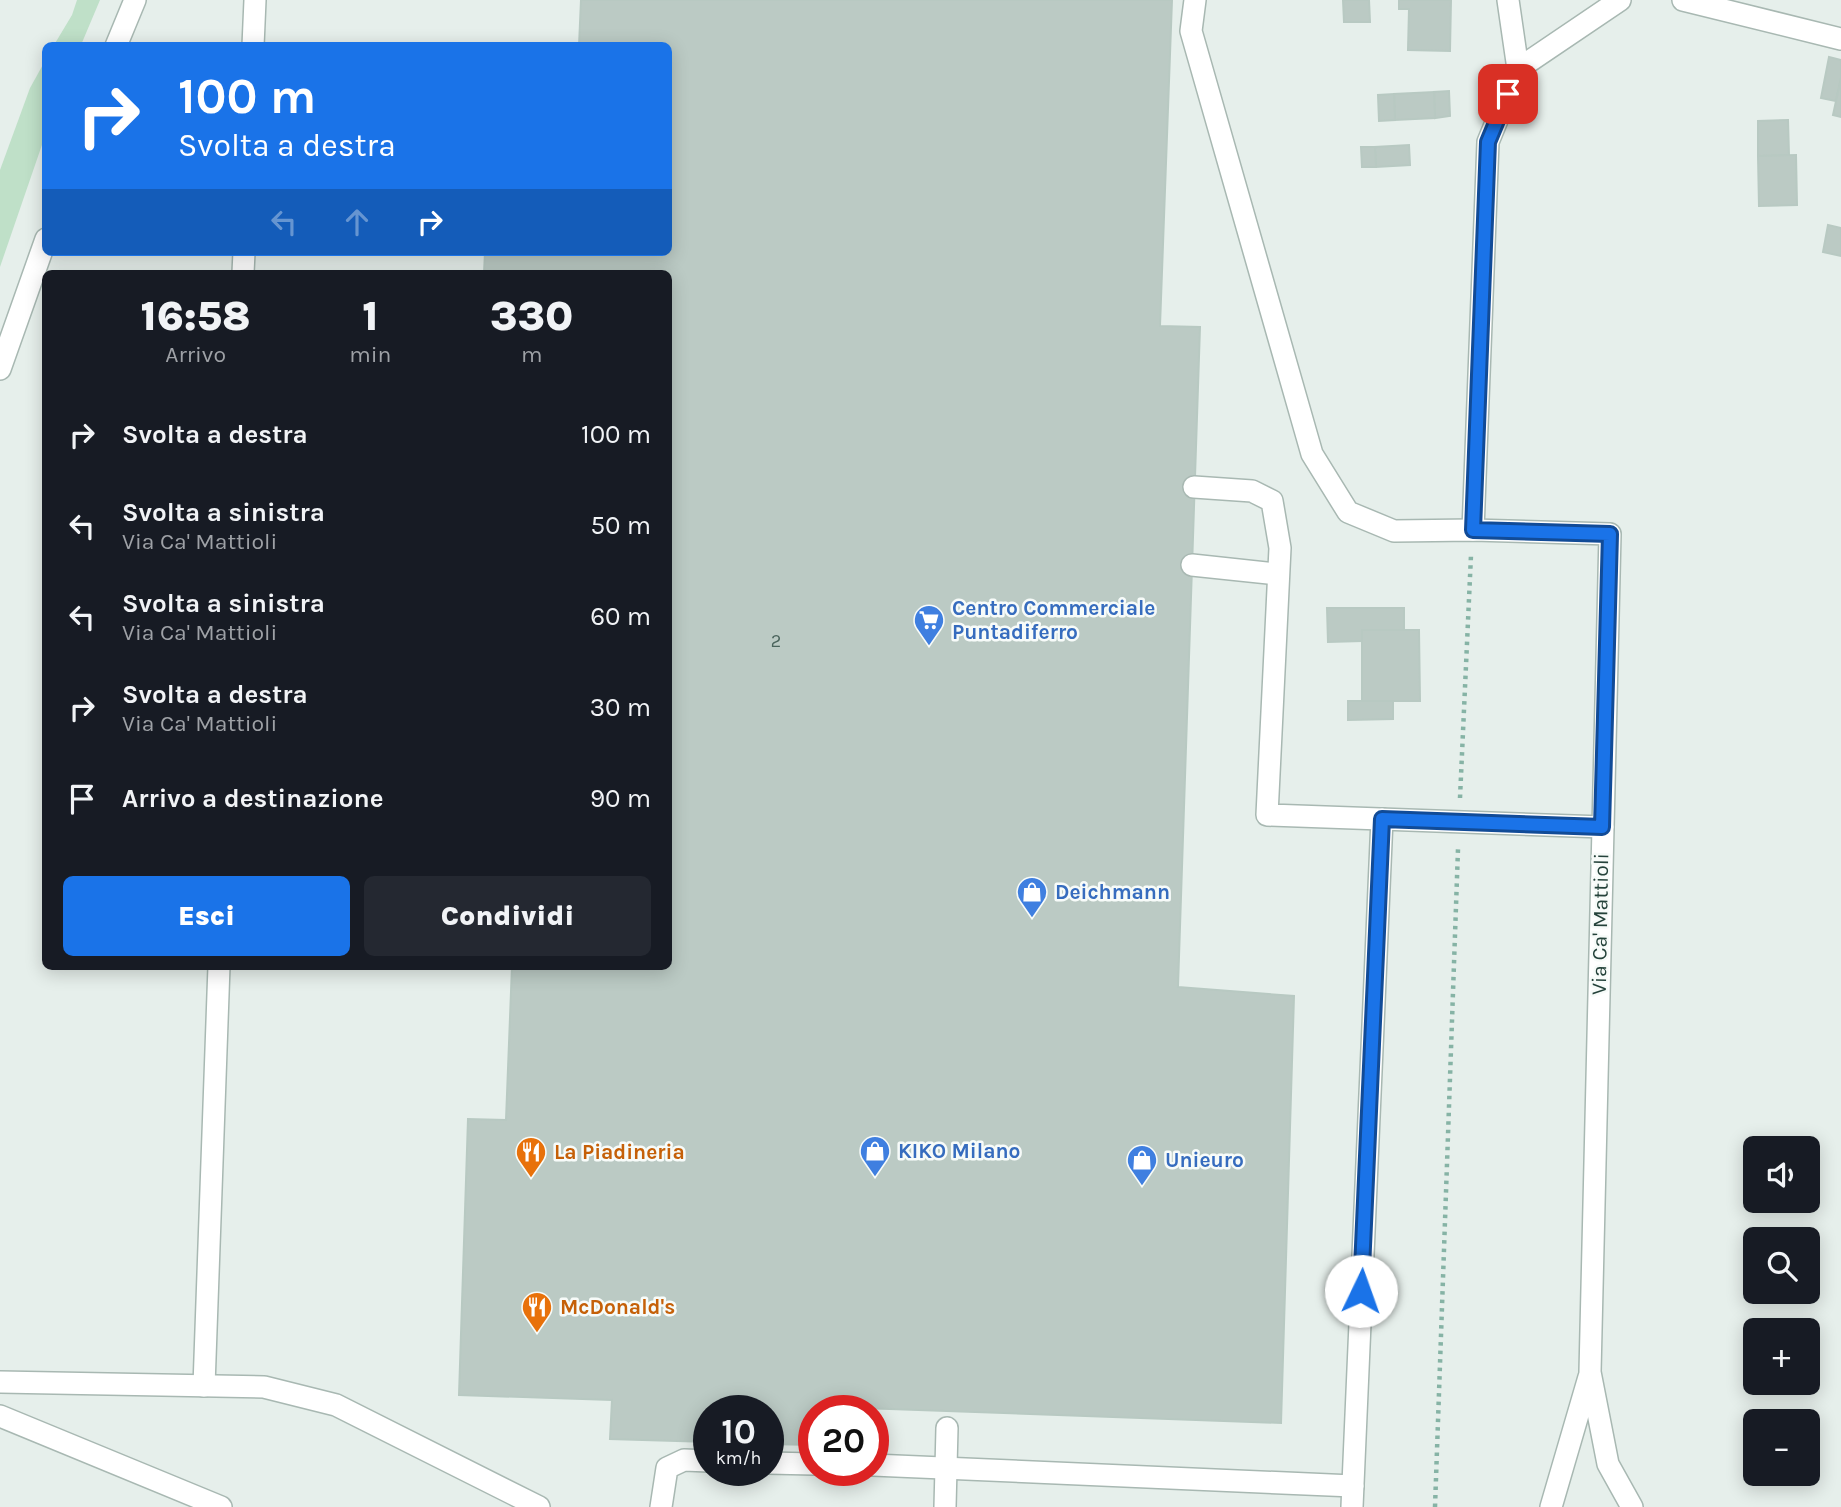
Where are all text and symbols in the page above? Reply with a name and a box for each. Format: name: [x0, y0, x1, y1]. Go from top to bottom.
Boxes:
pin: [1478, 64, 1538, 124]
text: 100 m: [178, 68, 316, 125]
icon: right: [63, 70, 154, 161]
icon: arrive: [1489, 75, 1527, 113]
text: Svolta a destra: [178, 127, 396, 164]
icon: left: [265, 203, 303, 241]
icon: ahead: [338, 203, 376, 241]
icon: right: [411, 203, 449, 241]
text: 16:58: [141, 291, 251, 341]
text: 1: [362, 291, 378, 341]
text: 330: [490, 291, 573, 341]
text: Arrivo: [165, 341, 226, 368]
text: min: [349, 341, 391, 368]
text: m: [521, 341, 542, 368]
icon: right: [63, 416, 101, 454]
text: Svolta a destra: [122, 419, 308, 450]
text: 100 m: [581, 419, 651, 450]
text: Svolta a sinistra: [122, 497, 325, 528]
icon: left: [63, 507, 101, 545]
text: 50 m: [590, 510, 651, 541]
text: Via Ca' Mattioli: [122, 528, 277, 555]
text: Svolta a sinistra: [122, 588, 325, 619]
place label: Centro Commerciale Puntadiferro: [952, 596, 1155, 644]
icon: left: [63, 598, 101, 636]
text: 60 m: [590, 601, 651, 632]
supermarket icon: Centro Commerciale Puntadiferro: [912, 603, 946, 647]
text: Via Ca' Mattioli: [122, 619, 277, 646]
house number: 2: [771, 630, 781, 652]
text: Svolta a destra: [122, 679, 308, 710]
icon: right: [63, 689, 101, 727]
text: 30 m: [590, 692, 651, 723]
text: Via Ca' Mattioli: [122, 710, 277, 737]
icon: arrive: [63, 780, 101, 818]
text: Arrivo a destinazione: [122, 783, 384, 814]
text: 90 m: [590, 783, 651, 814]
street label: Via Ca' Mattioli: [1587, 853, 1613, 995]
shop icon: Deichmann: [1015, 875, 1049, 919]
button: Esci: [63, 876, 350, 956]
button: Condividi: [364, 876, 651, 956]
place label: Deichmann: [1055, 880, 1170, 904]
shop icon: KIKO Milano: [858, 1134, 892, 1178]
restaurant icon: La Piadineria: [514, 1135, 548, 1179]
map controls: [1743, 1136, 1820, 1486]
button: sound: [1743, 1136, 1820, 1213]
place label: KIKO Milano: [898, 1139, 1020, 1163]
place label: La Piadineria: [554, 1140, 685, 1164]
shop icon: Unieuro: [1125, 1143, 1159, 1187]
place label: Unieuro: [1165, 1148, 1244, 1172]
button: search: [1743, 1227, 1820, 1304]
position arrow: [1324, 1254, 1398, 1328]
restaurant icon: McDonald's: [520, 1290, 554, 1334]
place label: McDonald's: [560, 1295, 675, 1319]
button: +: [1743, 1318, 1820, 1395]
speed limit sign: 20: [798, 1395, 889, 1486]
button: −: [1743, 1409, 1820, 1486]
text: 10: [721, 1411, 756, 1452]
text: km/h: [716, 1447, 761, 1469]

